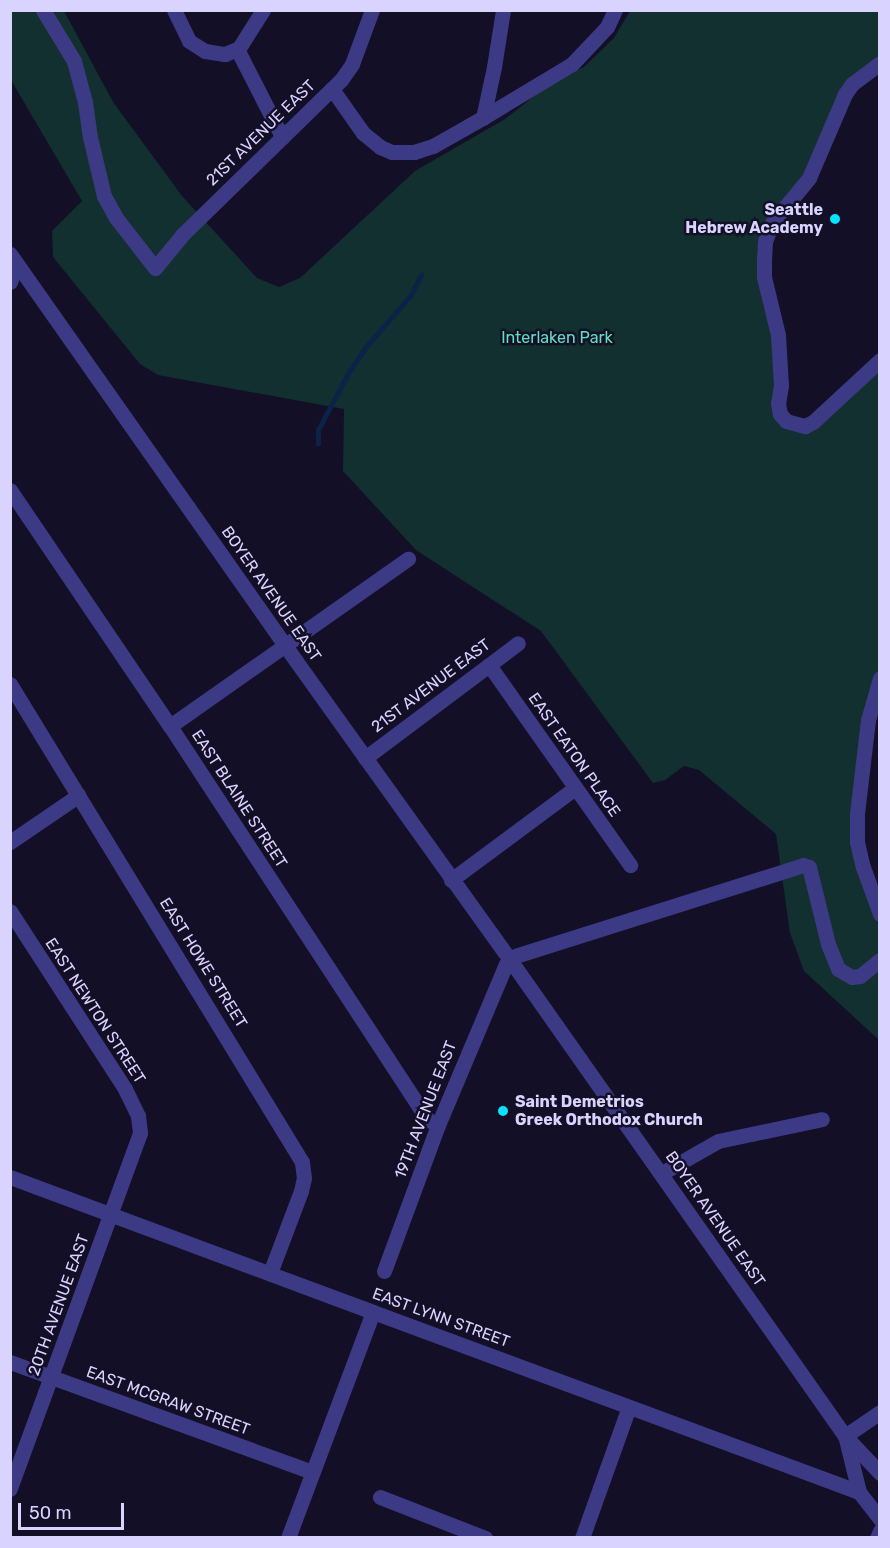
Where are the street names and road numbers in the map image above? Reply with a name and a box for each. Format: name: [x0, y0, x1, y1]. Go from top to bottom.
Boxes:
street label: 21ST AVENUE EAST: [202, 76, 320, 190]
street label: BOYER AVENUE EAST: [217, 523, 325, 665]
street label: 21ST AVENUE EAST: [367, 635, 495, 737]
street label: EAST EATON PLACE: [524, 689, 624, 821]
street label: EAST BLAINE STREET: [187, 726, 291, 872]
street label: EAST HOWE STREET: [155, 894, 251, 1032]
street label: EAST NEWTON STREET: [41, 934, 149, 1088]
street label: 19TH AVENUE EAST: [391, 1038, 461, 1182]
street label: BOYER AVENUE EAST: [661, 1148, 769, 1290]
street label: 20TH AVENUE EAST: [24, 1232, 94, 1378]
street label: EAST LYNN STREET: [369, 1284, 513, 1352]
street label: EAST MCGRAW STREET: [83, 1362, 253, 1440]

